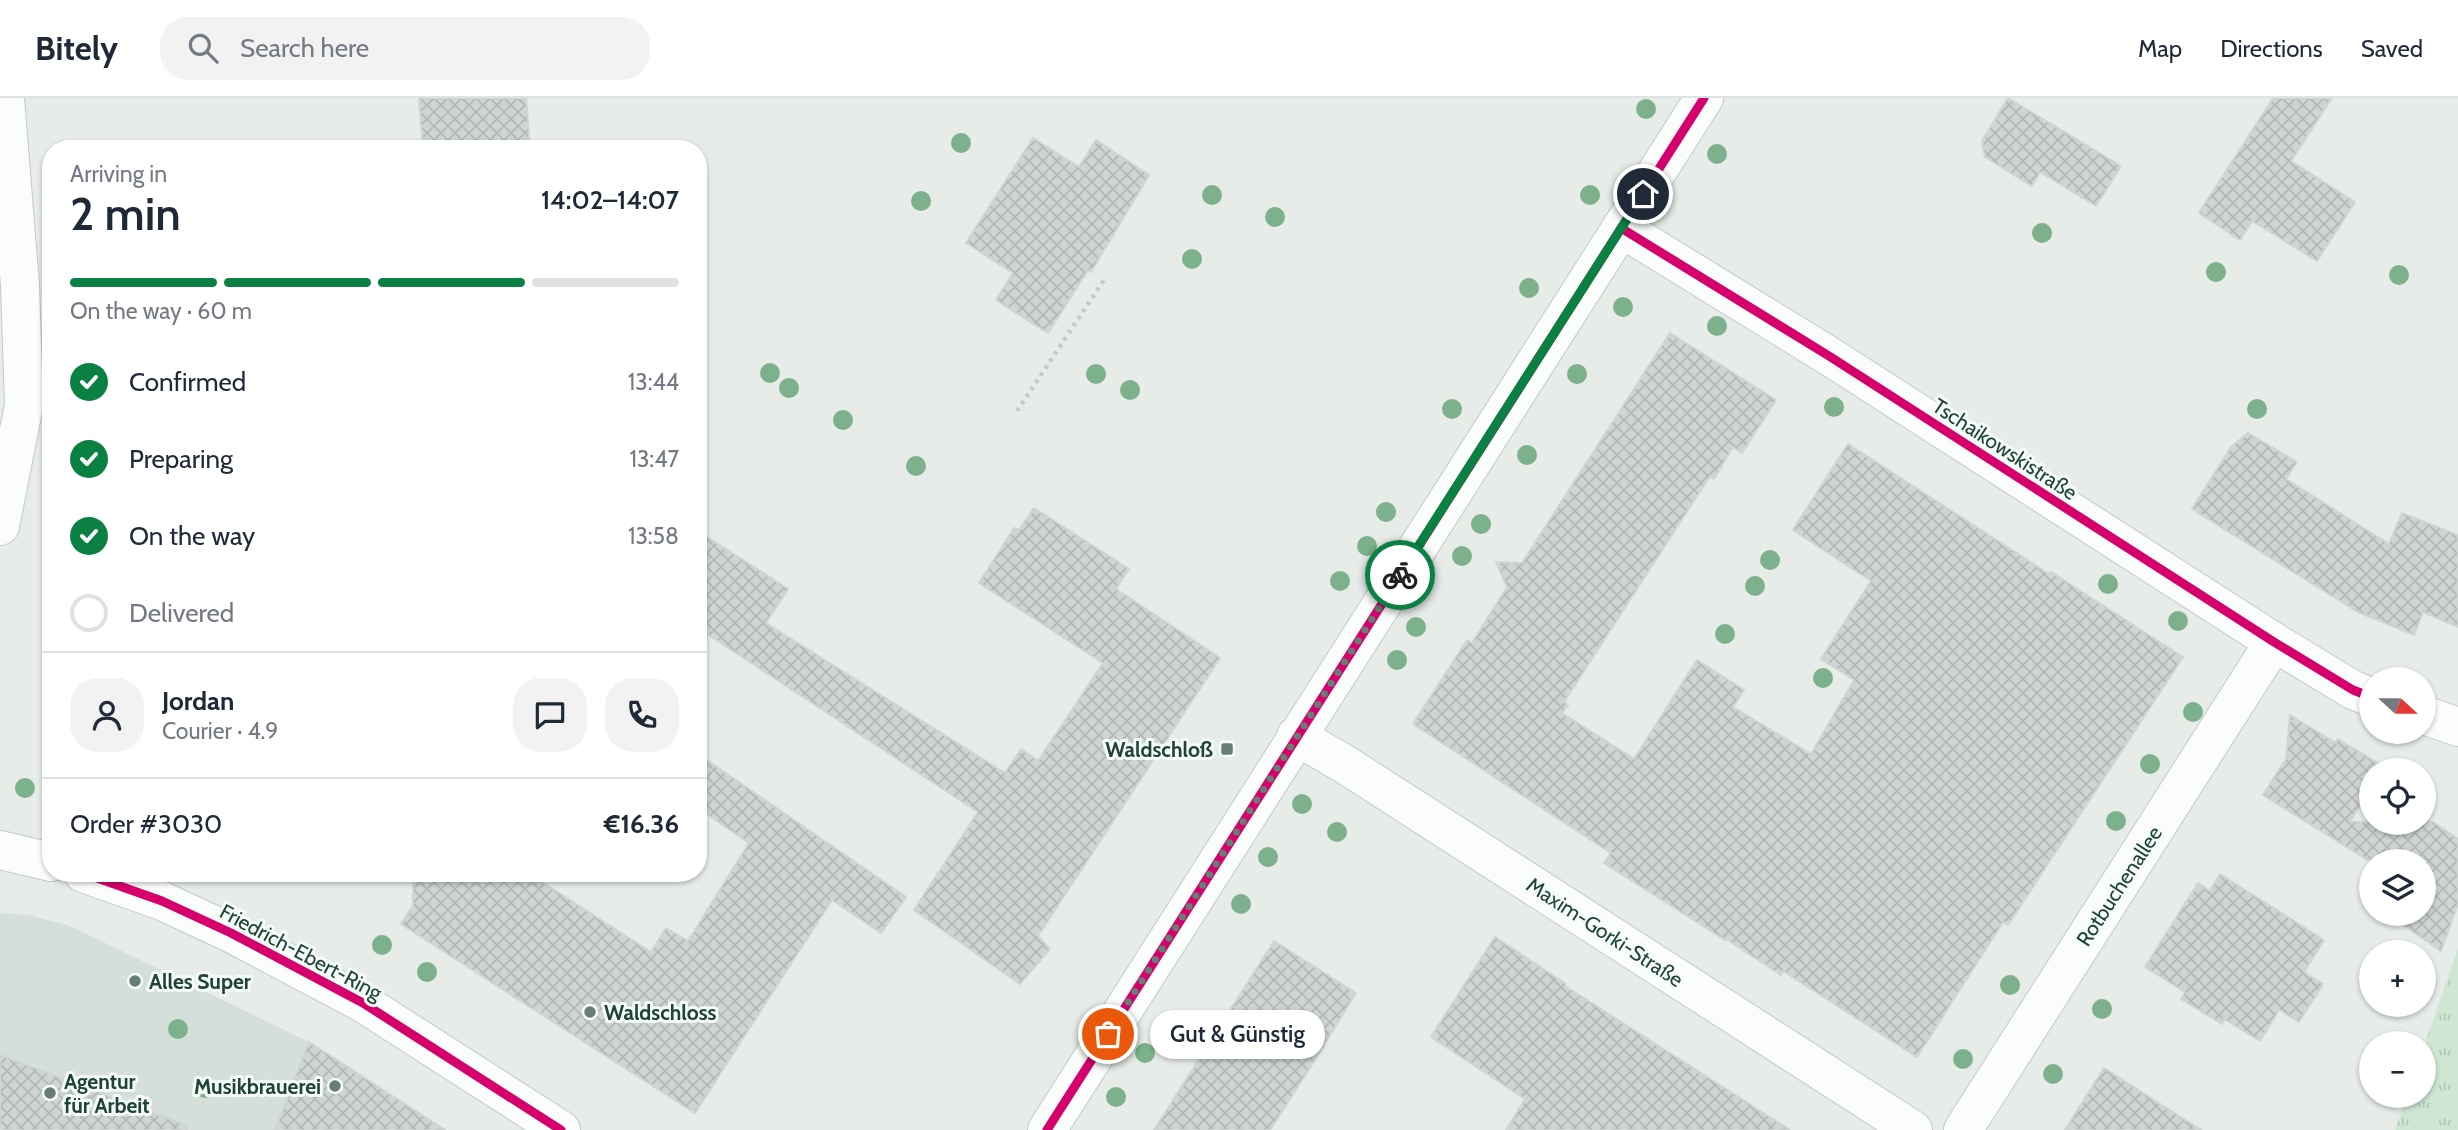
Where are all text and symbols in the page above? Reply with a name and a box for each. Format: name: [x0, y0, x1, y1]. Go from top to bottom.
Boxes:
search box: [160, 17, 650, 80]
text: Bitely: [35, 28, 118, 68]
icon: search: [184, 29, 222, 67]
text: Search here: [240, 32, 369, 64]
text: Map: [2138, 34, 2182, 63]
text: Directions: [2220, 34, 2323, 63]
text: Saved: [2361, 34, 2423, 63]
text: Arriving in: [70, 160, 167, 188]
pin: [1613, 164, 1673, 224]
icon: home: [1624, 175, 1662, 213]
text: 14:02–14:07: [541, 184, 679, 216]
text: 2 min: [70, 186, 181, 242]
text: On the way · 60 m: [70, 297, 252, 325]
icon: check: [70, 363, 108, 401]
text: Confirmed: [129, 366, 246, 398]
text: 13:44: [628, 368, 679, 396]
street label: Tschaikowskistraße: [1928, 393, 2082, 505]
icon: check: [70, 440, 108, 478]
text: Preparing: [129, 443, 233, 475]
text: 13:47: [629, 445, 679, 473]
icon: check: [70, 517, 108, 555]
text: On the way: [129, 520, 255, 552]
text: 13:58: [628, 522, 679, 550]
courier: [1365, 540, 1435, 610]
icon: bike: [1381, 556, 1419, 594]
text: Delivered: [129, 597, 234, 629]
north arrow: [2359, 667, 2436, 744]
map controls: [2359, 667, 2436, 1108]
button: person: [70, 678, 144, 752]
button: chat: [513, 678, 587, 752]
button: phone: [605, 678, 679, 752]
text: Jordan: [162, 685, 234, 717]
text: Courier · 4.9: [162, 717, 278, 745]
place label: Waldschloß: [1105, 737, 1213, 762]
marker: Waldschloß: [1219, 741, 1235, 757]
button: locate: [2359, 758, 2436, 835]
text: Order #3030: [70, 808, 222, 840]
text: €16.36: [604, 808, 679, 840]
street label: Rotbuchenallee: [2071, 821, 2167, 951]
button: layers: [2359, 849, 2436, 926]
street label: Maxim-Gorki-Straße: [1522, 872, 1688, 992]
street label: Friedrich-Ebert-Ring: [216, 899, 387, 1006]
button: +: [2359, 940, 2436, 1017]
place label: Alles Super: [149, 969, 251, 994]
marker: Alles Super: [127, 973, 143, 989]
place label: Waldschloss: [604, 1000, 717, 1025]
marker: Waldschloss: [582, 1004, 598, 1020]
pin: [1078, 1004, 1138, 1064]
callout: Gut & Günstig: [1150, 1010, 1325, 1058]
icon: bag: [1089, 1015, 1127, 1053]
text: Gut & Günstig: [1170, 1020, 1305, 1048]
button: −: [2359, 1031, 2436, 1108]
place label: Agentur für Arbeit: [64, 1069, 150, 1118]
place label: Musikbrauerei: [194, 1074, 321, 1099]
marker: Musikbrauerei: [327, 1078, 343, 1094]
marker: Agentur für Arbeit: [42, 1085, 58, 1101]

